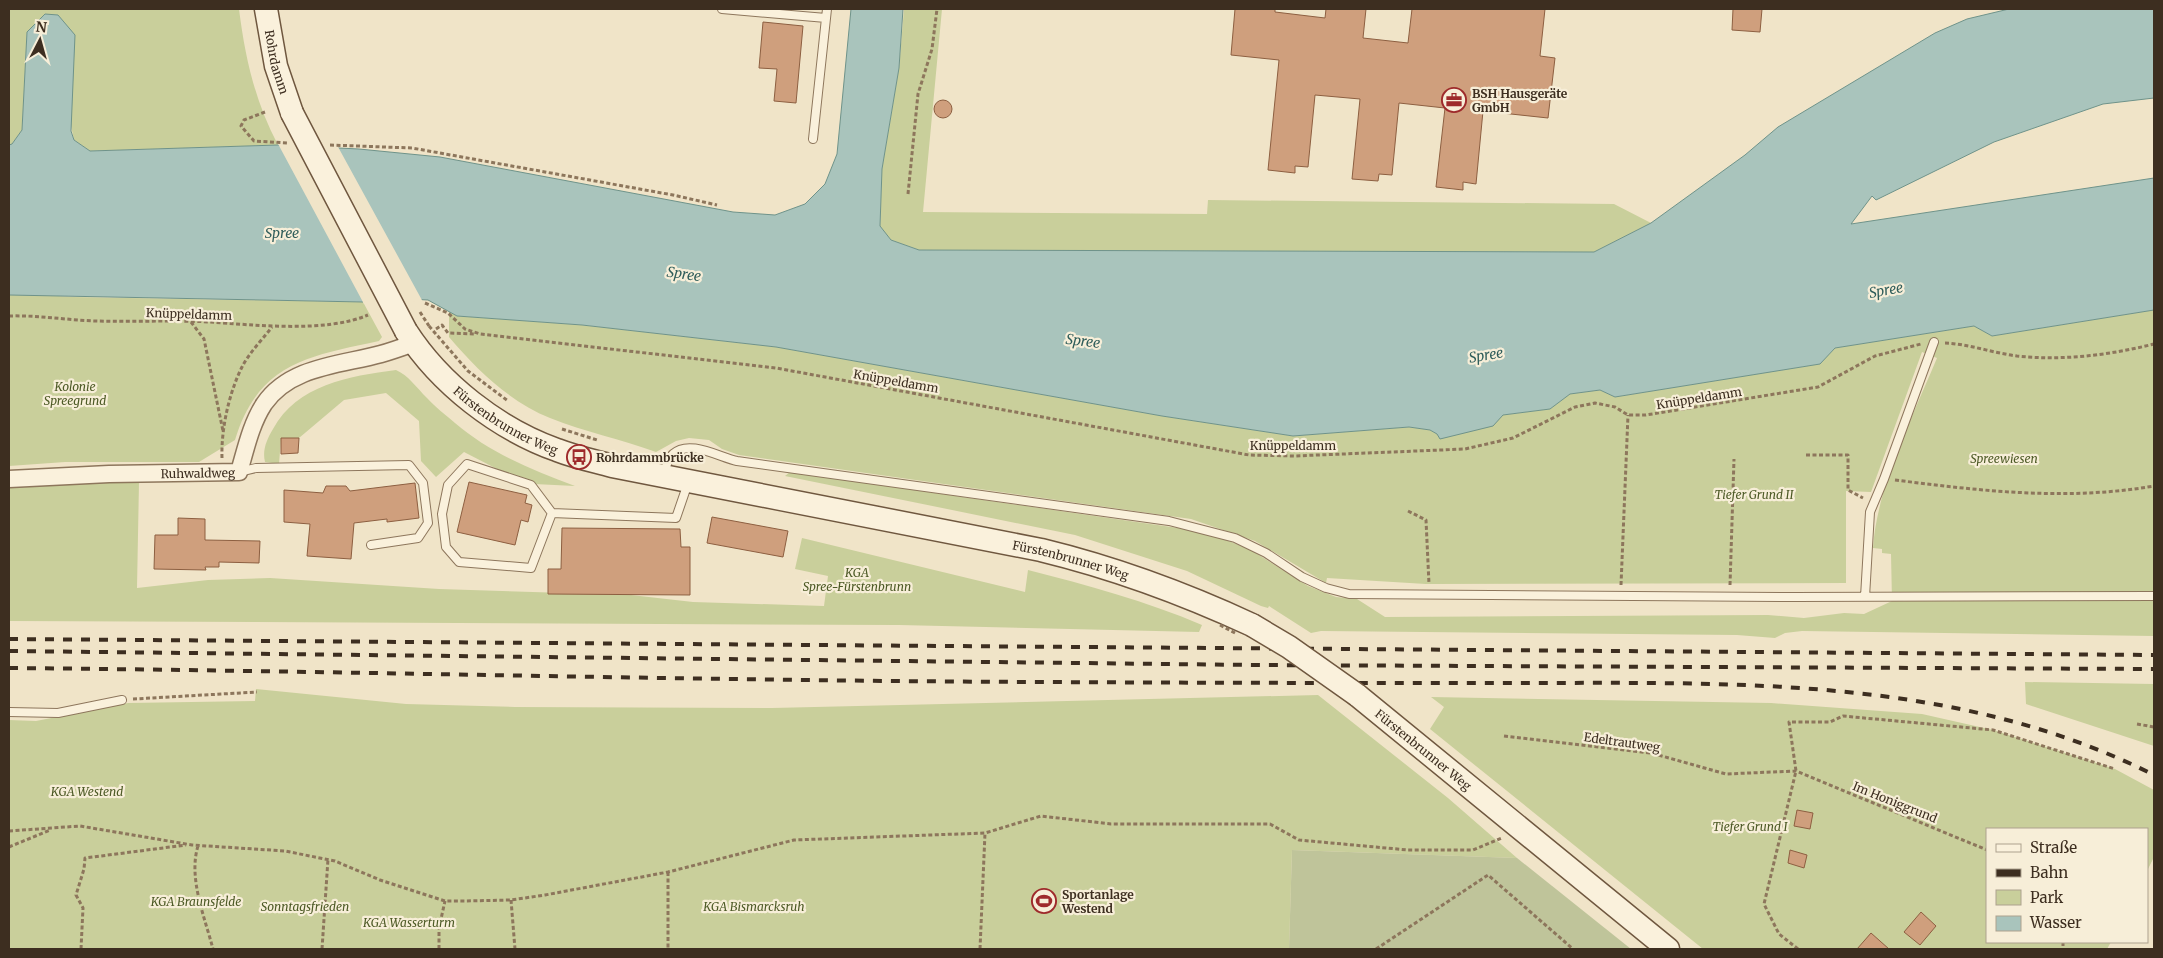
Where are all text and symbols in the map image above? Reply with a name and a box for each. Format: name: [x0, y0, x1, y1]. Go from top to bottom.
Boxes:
north arrow: [15, 15, 65, 65]
text: N: [35, 18, 48, 37]
street label: Rohrdamm: [262, 29, 292, 96]
place label: BSH Hausgeräte GmbH: [1472, 86, 1568, 115]
office icon: BSH Hausgeräte GmbH: [1441, 87, 1467, 113]
water label: Spree: [265, 224, 299, 242]
water label: Spree: [666, 263, 702, 285]
water label: Spree: [1867, 278, 1905, 302]
street label: Knüppeldamm: [146, 305, 232, 323]
water label: Spree: [1065, 330, 1101, 352]
water label: Spree: [1468, 343, 1504, 367]
street label: Knüppeldamm: [852, 366, 940, 396]
park label: Kolonie Spreegrund: [44, 379, 106, 408]
street label: Fürstenbrunner Weg: [451, 383, 561, 457]
street label: Knüppeldamm: [1655, 384, 1743, 412]
street label: Knüppeldamm: [1250, 438, 1336, 453]
bus stop icon: Rohrdammbrücke: [566, 444, 592, 470]
place label: Rohrdammbrücke: [596, 450, 704, 465]
park label: Spreewiesen: [1970, 451, 2038, 466]
street label: Ruhwaldweg: [160, 465, 236, 481]
park label: Tiefer Grund II: [1714, 487, 1795, 502]
street label: Fürstenbrunner Weg: [1011, 537, 1132, 583]
park label: KGA Spree-Fürstenbrunn: [803, 565, 911, 594]
street label: Fürstenbrunner Weg: [1372, 706, 1475, 794]
street label: Edeltrautweg: [1583, 729, 1662, 755]
street label: Im Honiggrund: [1851, 778, 1939, 826]
park label: KGA Westend: [50, 784, 123, 799]
park label: Tiefer Grund I: [1712, 819, 1789, 834]
legend: [1986, 828, 2148, 943]
text: Straße: [2030, 838, 2077, 857]
text: Bahn: [2030, 863, 2068, 882]
place label: Sportanlage Westend: [1061, 887, 1134, 916]
sports icon: Sportanlage Westend: [1031, 888, 1057, 914]
text: Park: [2030, 888, 2064, 907]
park label: KGA Braunsfelde: [150, 894, 241, 909]
park label: Sonntagsfrieden: [261, 899, 349, 914]
park label: KGA Bismarcksruh: [702, 899, 805, 914]
text: Wasser: [2029, 913, 2082, 932]
park label: KGA Wasserturm: [362, 915, 455, 930]

